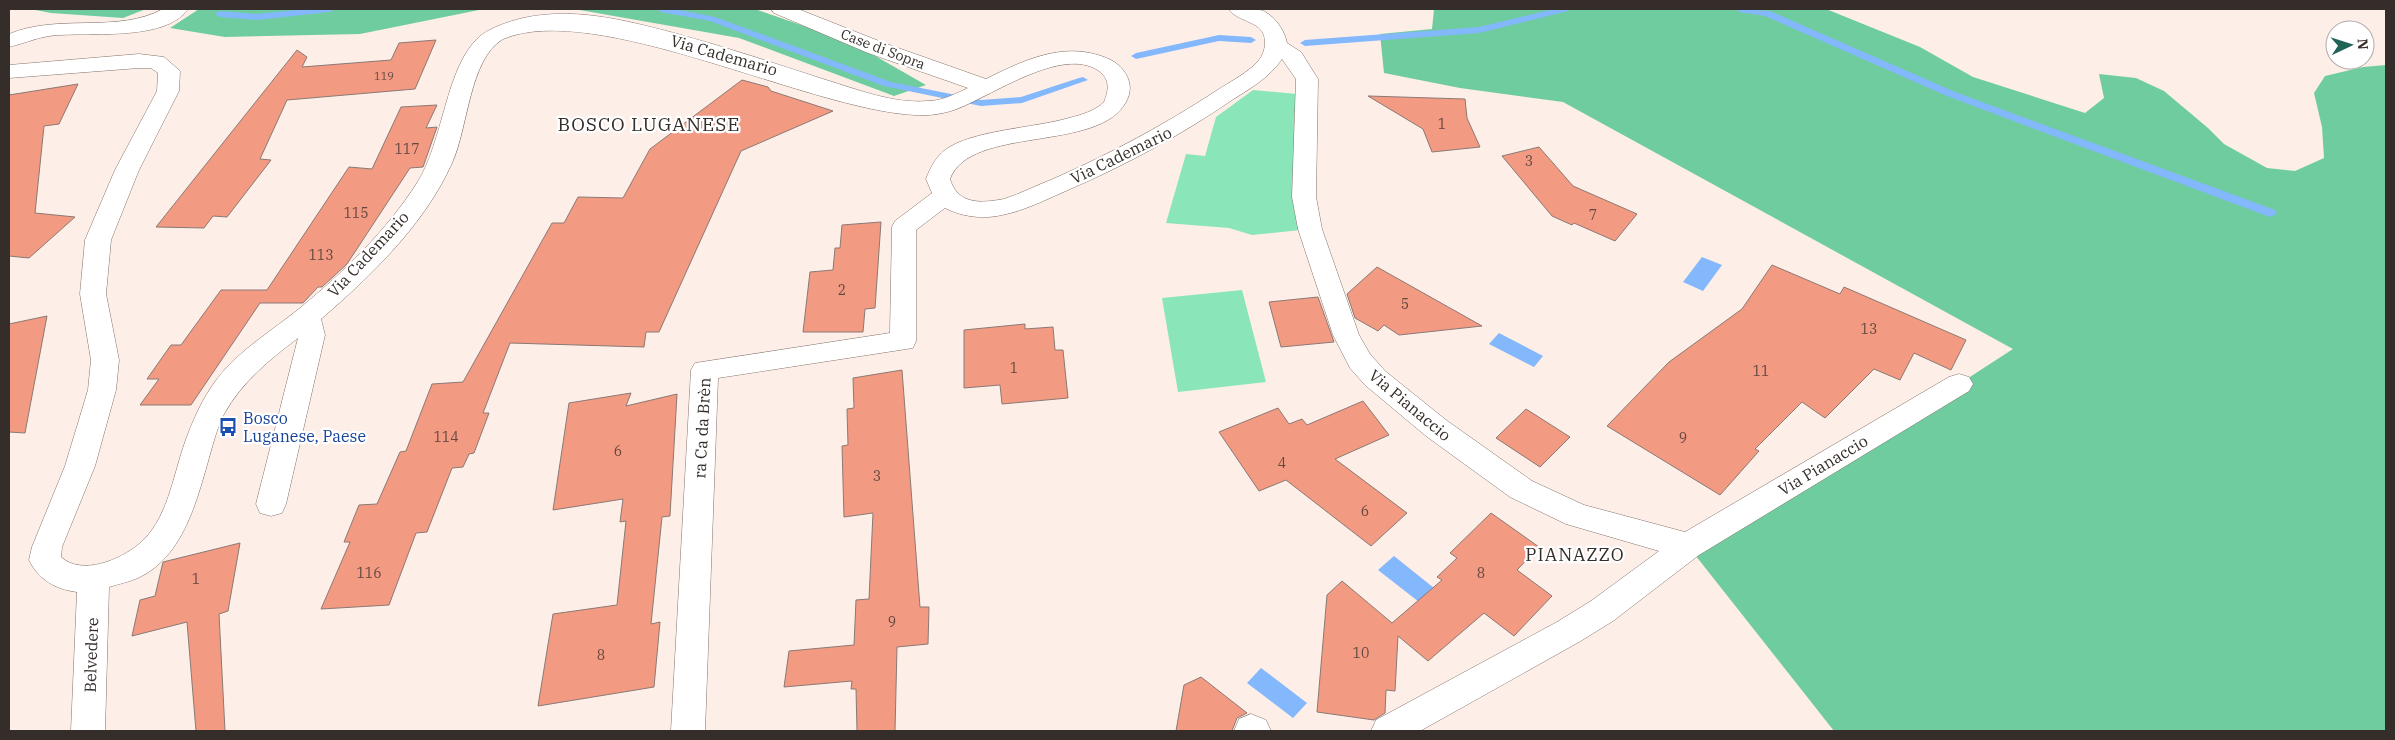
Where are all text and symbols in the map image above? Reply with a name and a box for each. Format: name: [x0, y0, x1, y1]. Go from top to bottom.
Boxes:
north arrow: [2325, 20, 2375, 70]
street label: Case di Sopra: [838, 25, 928, 73]
street label: Via Cademario: [668, 30, 780, 80]
text: N: [2354, 38, 2372, 50]
house number: 119: [374, 69, 394, 83]
district label: BOSCO LUGANESE: [558, 112, 741, 136]
house number: 1: [1438, 115, 1446, 133]
street label: Via Cademario: [1067, 122, 1175, 188]
house number: 117: [394, 140, 420, 158]
house number: 3: [1525, 152, 1533, 170]
house number: 115: [343, 204, 369, 222]
house number: 7: [1589, 206, 1597, 224]
street label: Via Cademario: [323, 207, 413, 301]
house number: 113: [308, 246, 334, 264]
house number: 2: [838, 281, 846, 299]
house number: 5: [1401, 295, 1409, 313]
house number: 13: [1861, 320, 1877, 338]
house number: 1: [1010, 359, 1018, 377]
house number: 11: [1753, 362, 1769, 380]
street label: Via Pianaccio: [1365, 365, 1455, 445]
street label: ra Ca da Brèn: [689, 377, 715, 479]
place label: Bosco Luganese, Paese: [243, 408, 366, 446]
bus stop icon: Bosco Luganese, Paese: [217, 416, 239, 438]
house number: 114: [433, 428, 459, 446]
house number: 9: [1679, 429, 1687, 447]
street label: Via Pianaccio: [1775, 430, 1871, 500]
house number: 6: [614, 442, 622, 460]
house number: 4: [1278, 454, 1286, 472]
house number: 3: [873, 467, 881, 485]
house number: 6: [1361, 502, 1369, 520]
district label: PIANAZZO: [1525, 543, 1625, 566]
house number: 116: [356, 564, 382, 582]
house number: 8: [1477, 564, 1485, 582]
house number: 1: [192, 570, 200, 588]
house number: 9: [888, 613, 896, 631]
street label: Belvedere: [80, 617, 102, 693]
house number: 10: [1353, 644, 1369, 662]
house number: 8: [597, 646, 605, 664]

